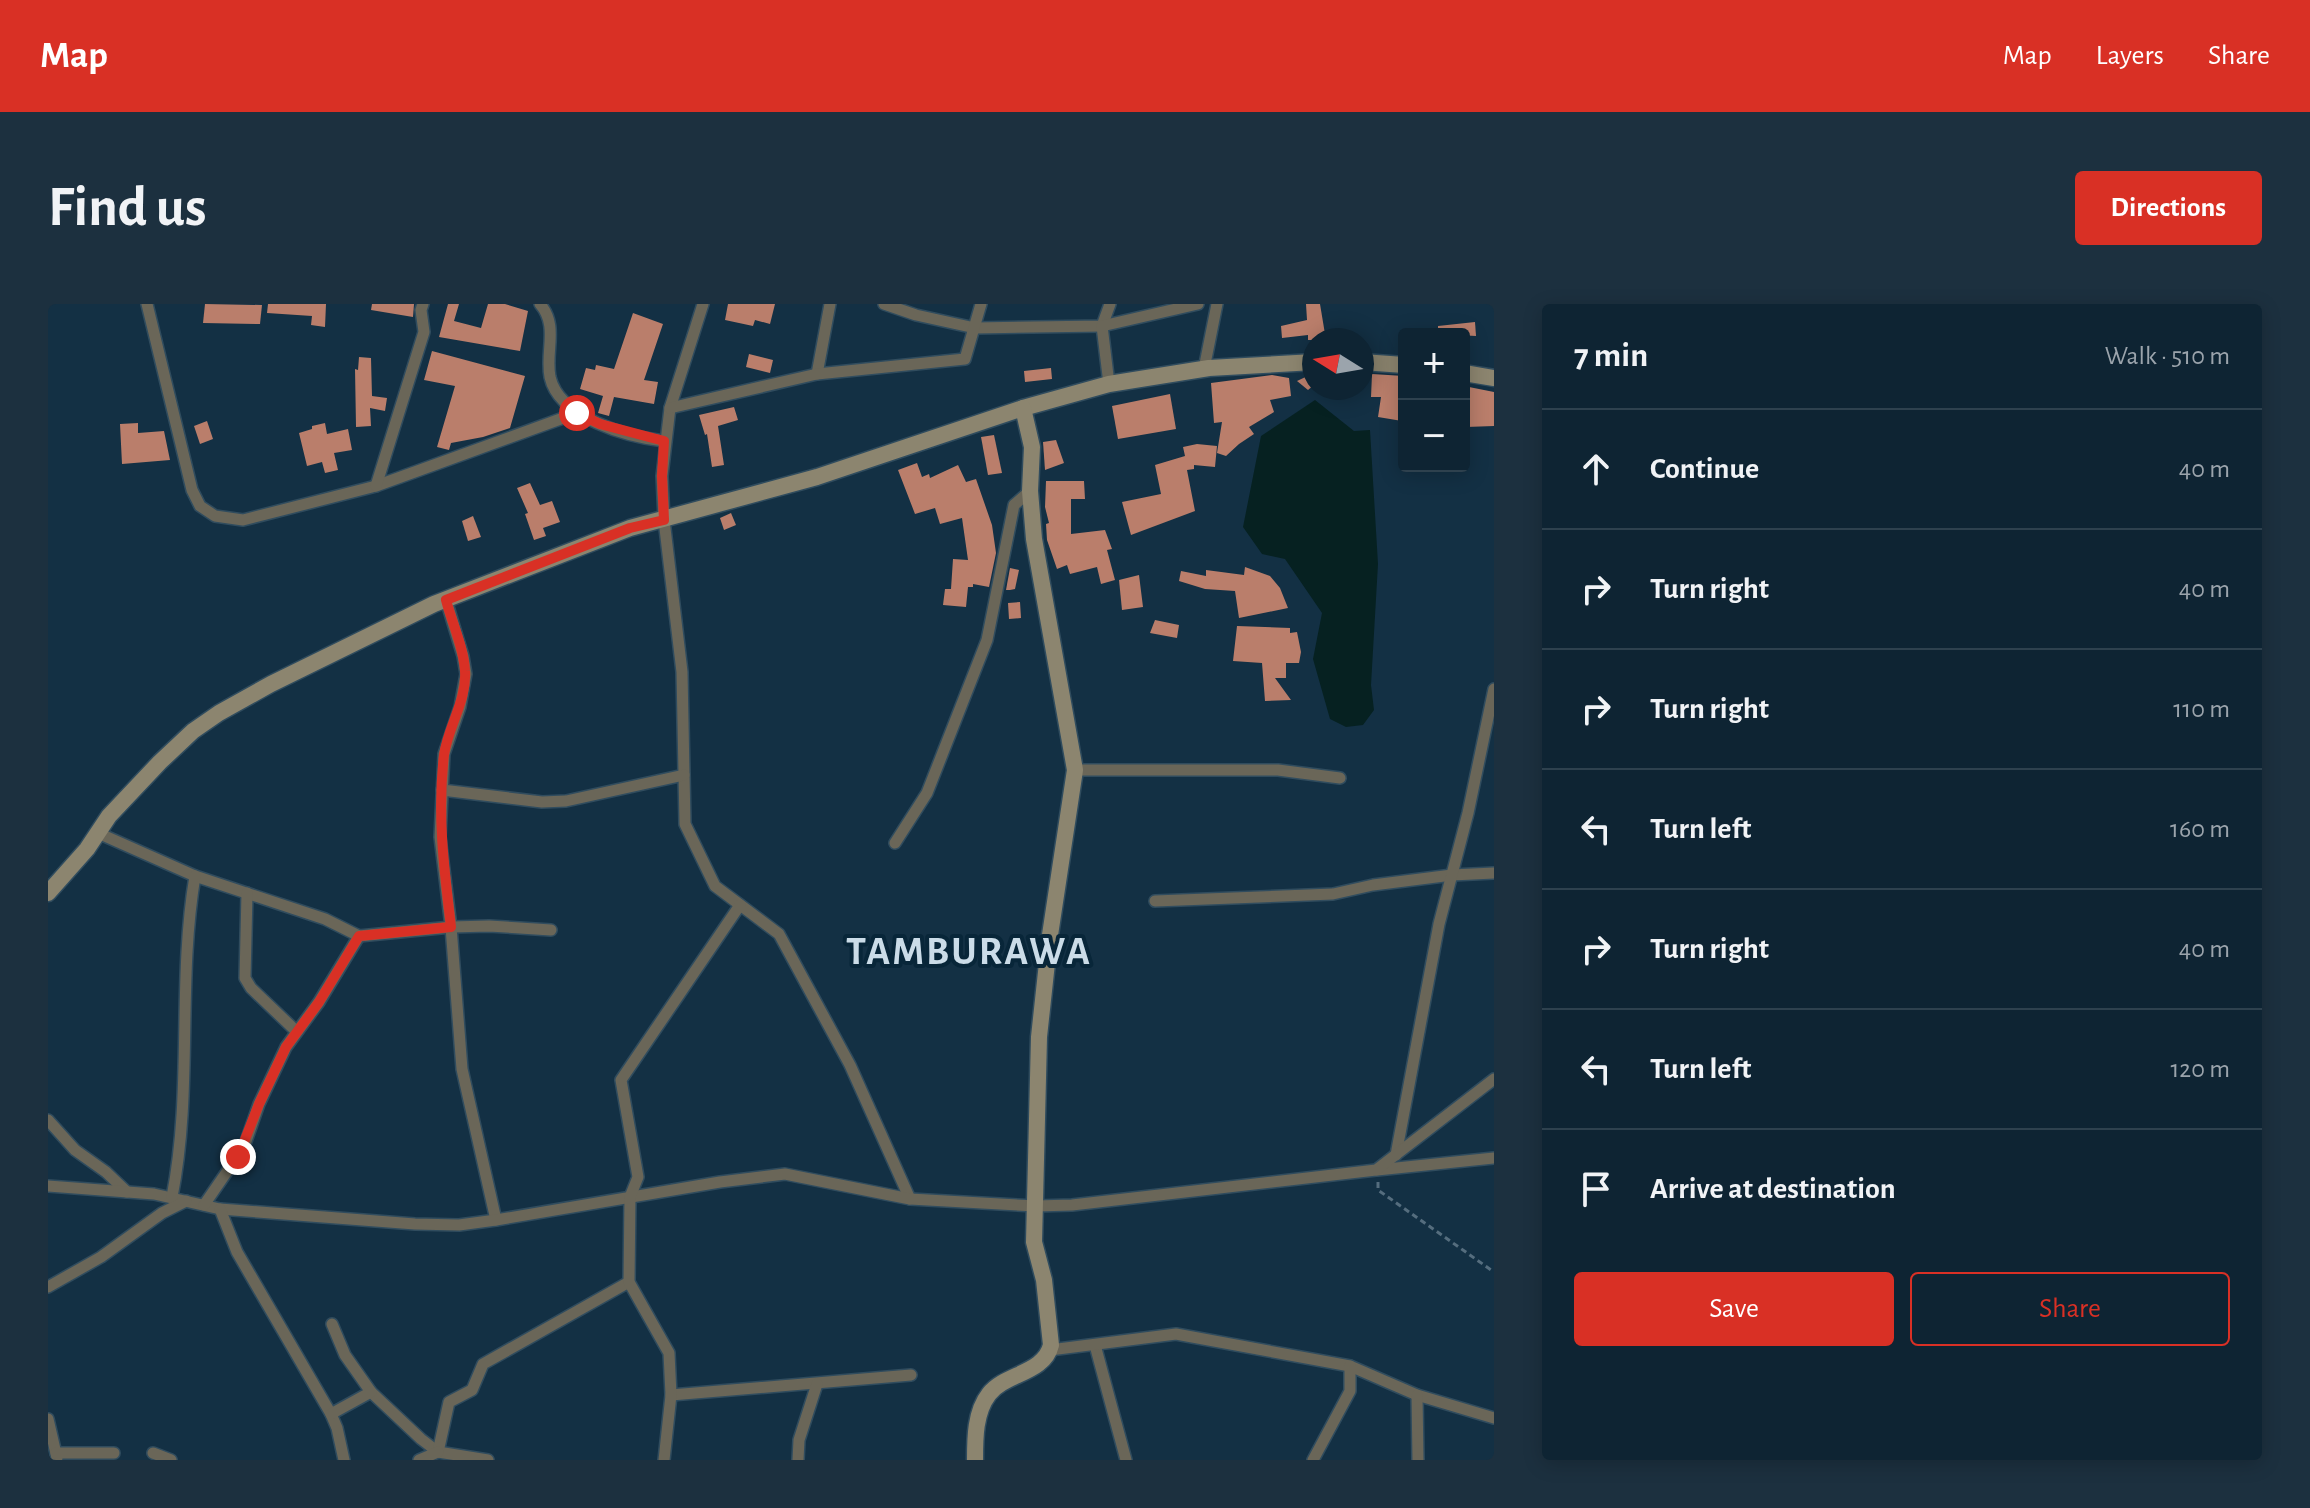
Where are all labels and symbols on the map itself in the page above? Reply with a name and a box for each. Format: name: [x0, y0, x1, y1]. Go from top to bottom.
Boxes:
north arrow: [1302, 328, 1374, 400]
route start: [559, 395, 595, 431]
district label: TAMBURAWA: [846, 932, 1092, 972]
route end: [220, 1139, 256, 1175]

